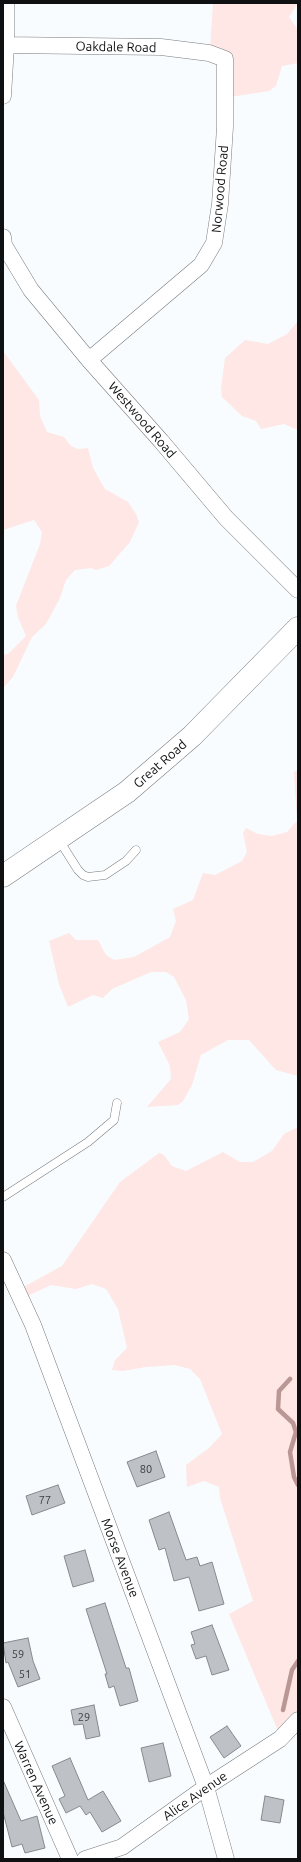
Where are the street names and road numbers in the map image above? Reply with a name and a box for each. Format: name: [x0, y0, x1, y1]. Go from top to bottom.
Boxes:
street label: Oakdale Road: [75, 38, 157, 56]
street label: Norwood Road: [208, 145, 232, 233]
street label: Westwood Road: [105, 379, 179, 461]
street label: Great Road: [130, 737, 190, 791]
street label: Morse Avenue: [98, 1516, 142, 1600]
street label: Warren Avenue: [11, 1739, 61, 1827]
street label: Alice Avenue: [160, 1768, 230, 1824]

